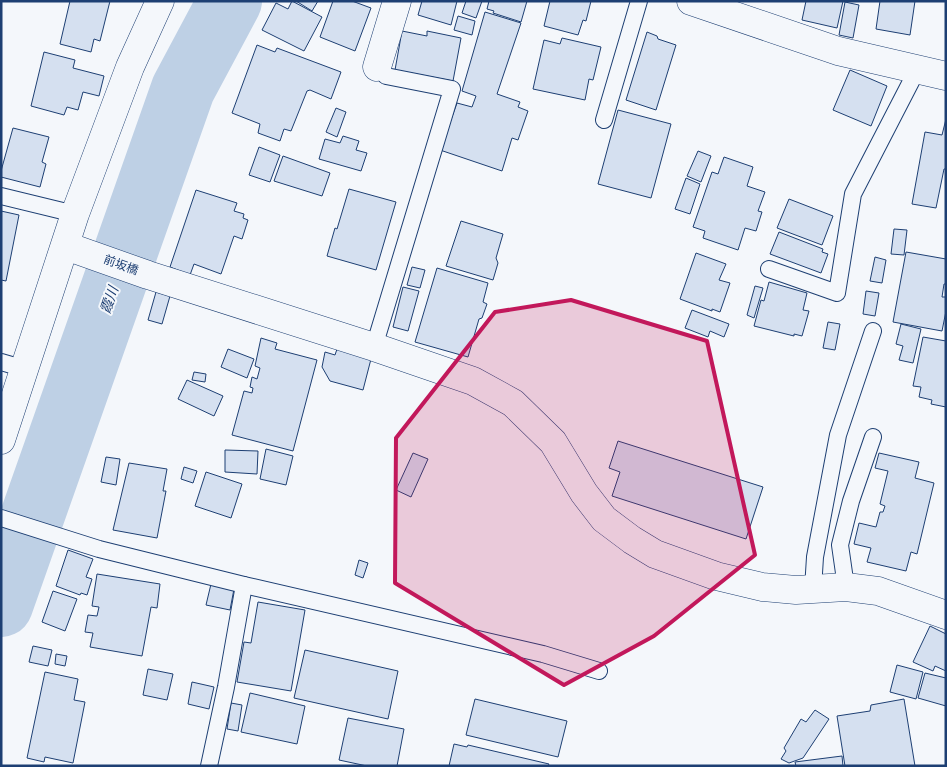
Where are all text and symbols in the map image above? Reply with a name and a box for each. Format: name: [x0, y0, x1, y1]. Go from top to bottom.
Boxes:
street label: 前坂橋: [102, 252, 140, 278]
water label: 霞川: [97, 282, 122, 316]

